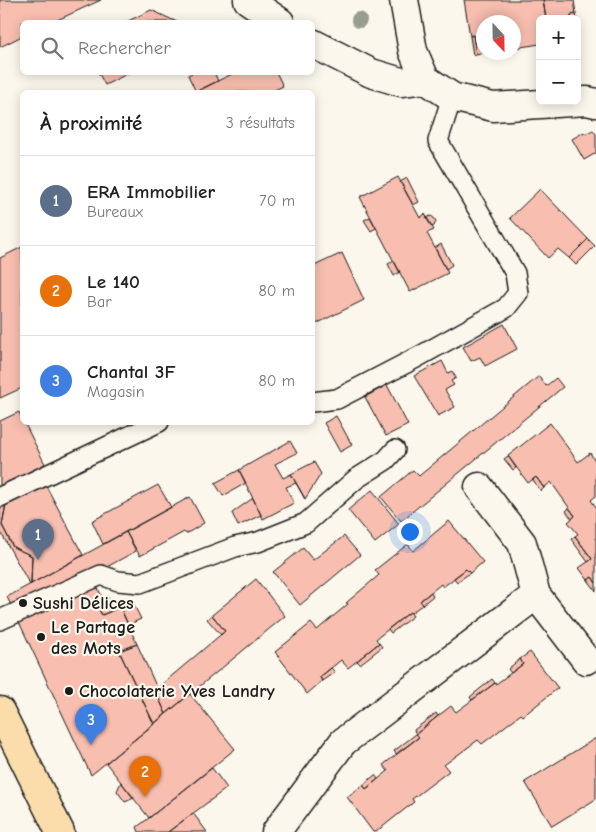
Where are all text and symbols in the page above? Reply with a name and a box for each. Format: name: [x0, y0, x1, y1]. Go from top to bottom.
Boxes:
north arrow: [476, 15, 521, 60]
map controls: [536, 15, 581, 105]
button: +: [536, 15, 581, 60]
search box: [20, 20, 315, 75]
icon: search: [38, 34, 66, 62]
text: Rechercher: [78, 37, 171, 59]
button: −: [536, 60, 581, 105]
text: À proximité: [40, 111, 142, 135]
text: 3 résultats: [226, 114, 295, 132]
text: ERA Immobilier: [87, 181, 215, 203]
text: 1: [53, 192, 59, 210]
text: 70 m: [259, 192, 295, 210]
text: Bureaux: [87, 203, 143, 221]
text: Le 140: [87, 271, 140, 293]
text: 2: [52, 282, 60, 300]
text: 80 m: [258, 282, 295, 300]
text: Bar: [87, 293, 112, 311]
text: Chantal 3F: [87, 361, 176, 383]
text: 3: [52, 372, 60, 390]
text: 80 m: [258, 372, 295, 390]
text: Magasin: [87, 383, 145, 401]
pin: 1: [22, 519, 54, 560]
your location: [397, 519, 423, 545]
place label: Sushi Délices: [33, 593, 134, 614]
marker: Sushi Délices: [17, 597, 29, 609]
place label: Le Partage des Mots: [51, 617, 135, 659]
marker: Le Partage des Mots: [35, 631, 47, 643]
place label: Chocolaterie Yves Landry: [79, 681, 275, 702]
marker: Chocolaterie Yves Landry: [63, 685, 75, 697]
pin: 3: [75, 704, 107, 745]
pin: 2: [129, 756, 161, 797]

